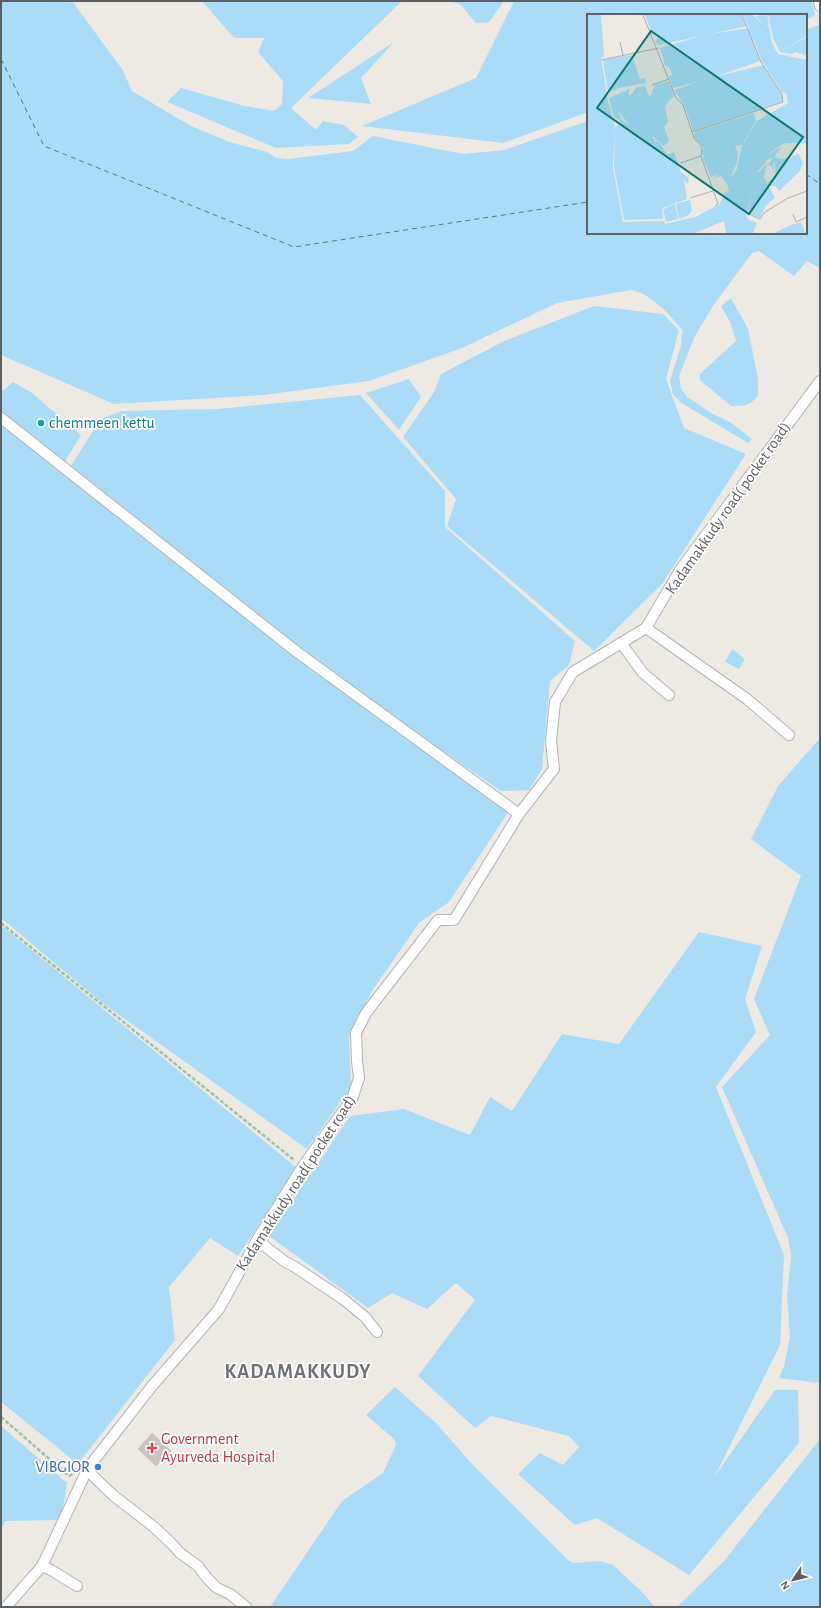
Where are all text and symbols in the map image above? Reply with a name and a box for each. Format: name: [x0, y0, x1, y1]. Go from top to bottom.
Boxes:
inset map: [587, 14, 807, 234]
place label: chemmeen kettu: [49, 415, 155, 431]
marker: chemmeen kettu: [36, 418, 46, 428]
street label: Kadamakkudy road( pocket road): [662, 419, 794, 598]
street label: Kadamakkudy road( pocket road): [233, 1092, 360, 1274]
district label: KADAMAKKUDY: [225, 1362, 371, 1382]
place label: Government Ayurveda Hospital: [161, 1431, 275, 1466]
marker: Government Ayurveda Hospital: [146, 1442, 158, 1454]
place label: VIBGIOR: [35, 1459, 90, 1475]
marker: VIBGIOR: [93, 1462, 103, 1472]
north arrow: [773, 1560, 813, 1600]
text: N: [779, 1579, 792, 1592]

